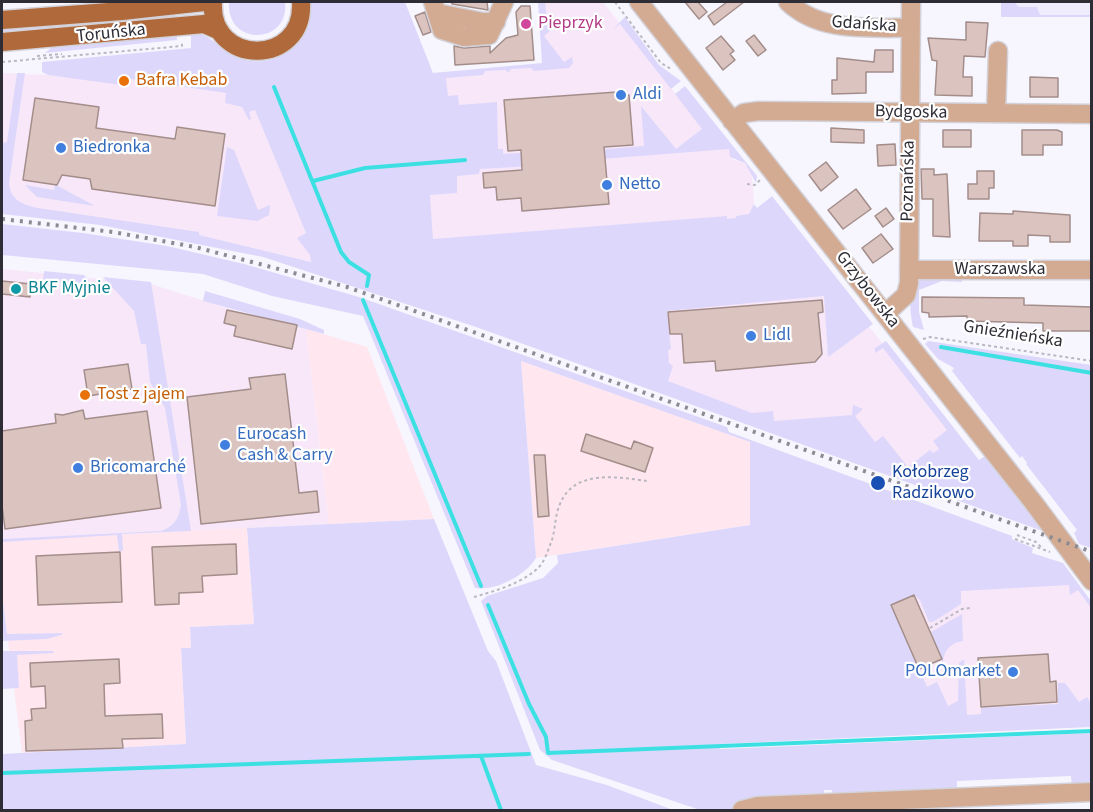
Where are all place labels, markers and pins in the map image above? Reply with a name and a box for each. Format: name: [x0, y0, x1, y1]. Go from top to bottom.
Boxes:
place label: Pieprzyk: [538, 13, 603, 35]
marker: Pieprzyk: [519, 17, 533, 31]
place label: Bafra Kebab: [136, 70, 227, 92]
marker: Bafra Kebab: [117, 74, 131, 88]
place label: Aldi: [633, 84, 662, 106]
marker: Aldi: [614, 88, 628, 102]
place label: Biedronka: [73, 137, 150, 159]
marker: Biedronka: [54, 141, 68, 155]
place label: Netto: [619, 174, 661, 196]
marker: Netto: [600, 178, 614, 192]
place label: BKF Myjnie: [28, 278, 110, 300]
marker: BKF Myjnie: [9, 282, 23, 296]
place label: Lidl: [763, 325, 791, 347]
marker: Lidl: [744, 329, 758, 343]
place label: Tost z jajem: [97, 384, 185, 406]
marker: Tost z jajem: [78, 388, 92, 402]
place label: Eurocash Cash & Carry: [237, 424, 333, 466]
marker: Eurocash Cash & Carry: [218, 438, 232, 452]
place label: Bricomarché: [90, 457, 186, 479]
marker: Bricomarché: [71, 461, 85, 475]
place label: Kołobrzeg Radzikowo: [892, 462, 974, 504]
marker: Kołobrzeg Radzikowo: [869, 474, 887, 492]
place label: POLOmarket: [905, 661, 1001, 683]
marker: POLOmarket: [1006, 665, 1020, 679]

